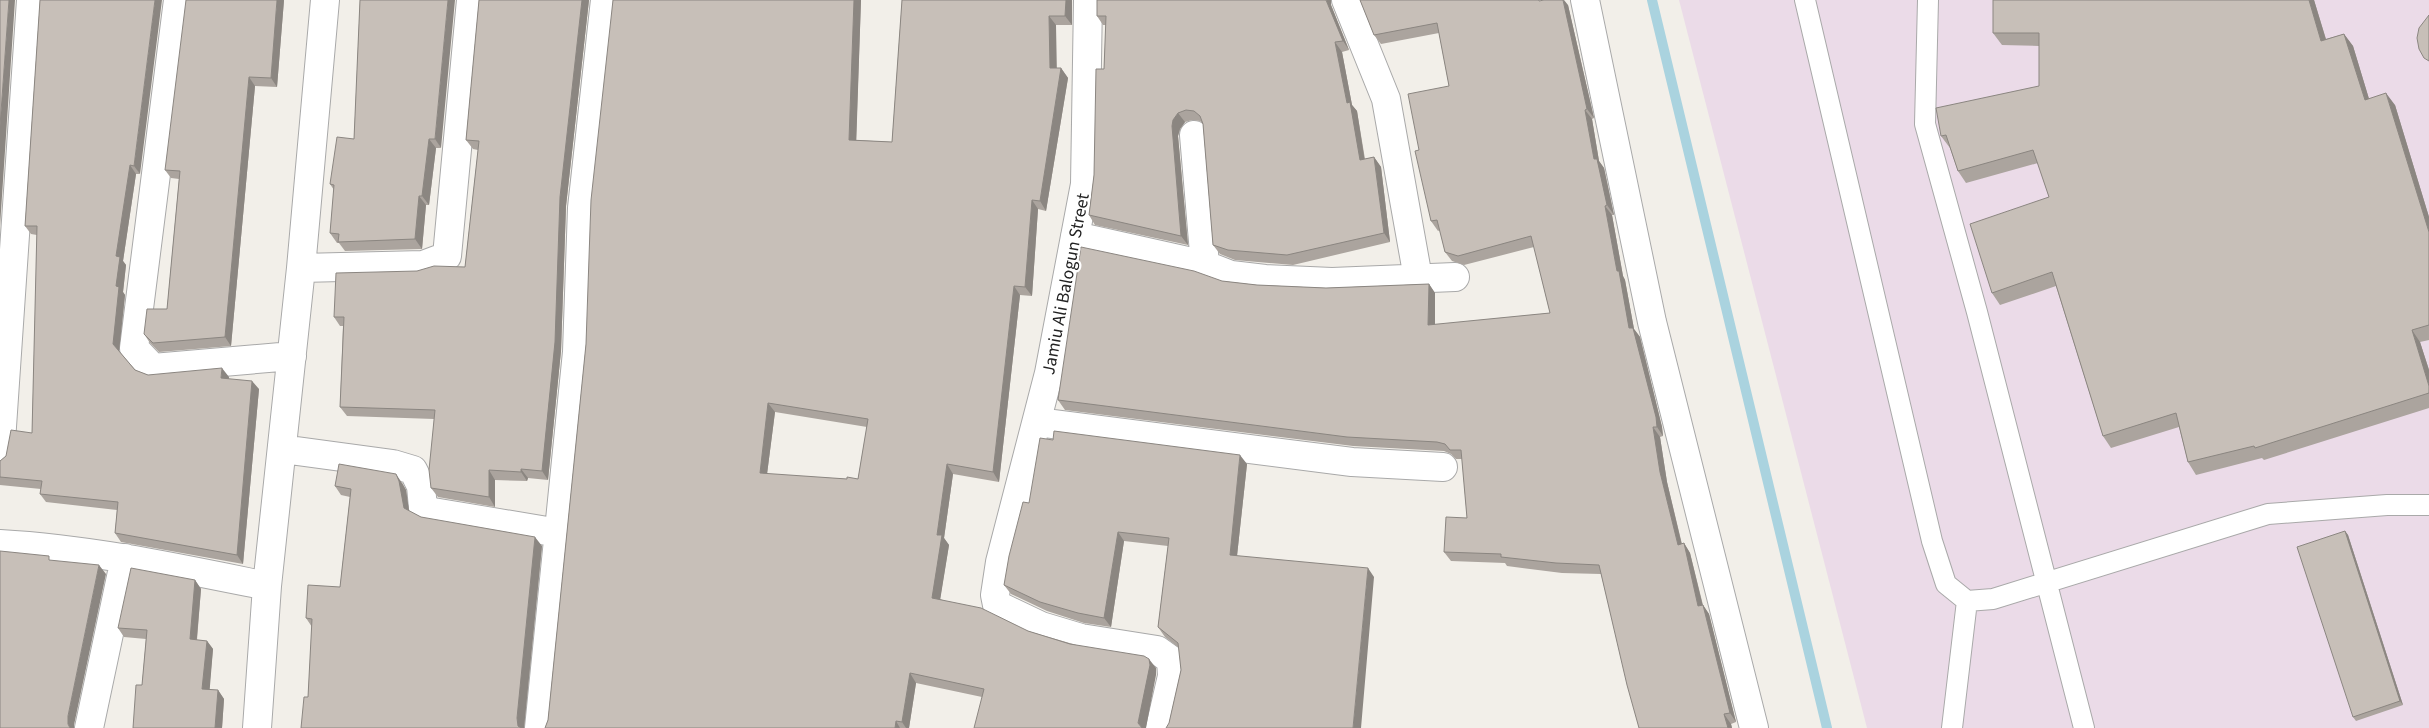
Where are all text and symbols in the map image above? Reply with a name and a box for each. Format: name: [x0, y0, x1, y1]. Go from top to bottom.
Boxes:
street label: Jamiu Ali Balogun Street: [1036, 191, 1096, 377]

